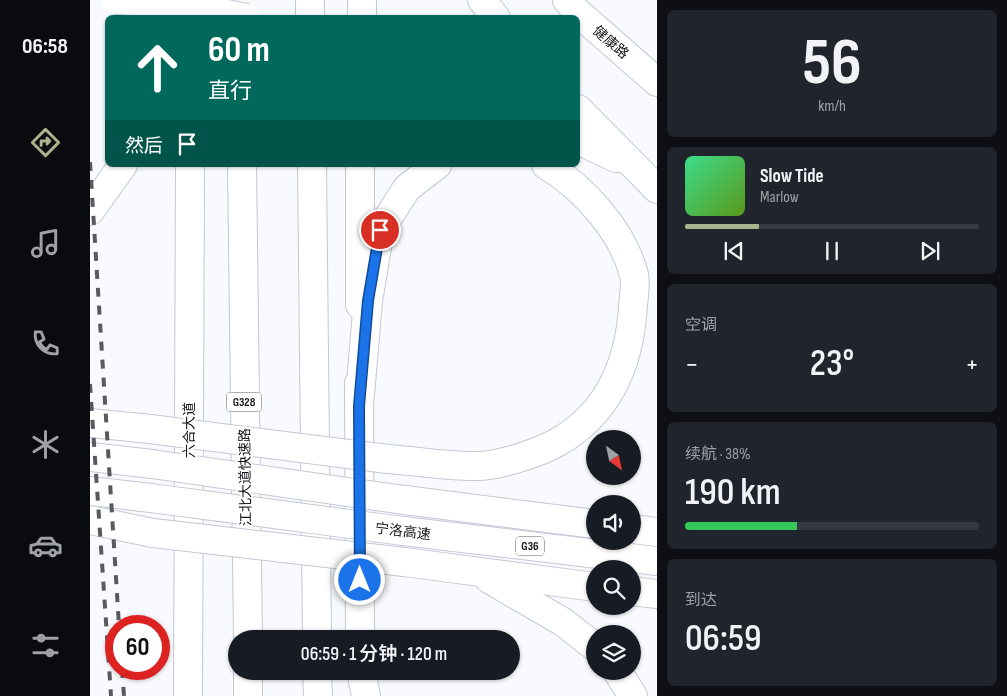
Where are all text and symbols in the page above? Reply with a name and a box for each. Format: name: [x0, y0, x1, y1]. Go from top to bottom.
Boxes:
street label: 健康路: [589, 22, 632, 63]
text: 56: [802, 25, 862, 103]
text: 60 m: [208, 29, 270, 72]
text: 06:58: [22, 33, 68, 60]
icon: ahead: [125, 35, 190, 100]
text: 直行: [208, 78, 252, 105]
text: km/h: [818, 97, 846, 116]
icon: directions: [28, 125, 63, 160]
icon: arrive: [173, 130, 201, 158]
text: 然后: [125, 135, 163, 158]
text: Slow Tide: [760, 165, 824, 188]
text: Marlow: [760, 188, 799, 207]
pin: [359, 209, 401, 251]
icon: arrive: [366, 216, 394, 244]
icon: music: [28, 226, 63, 261]
icon: previous: [720, 237, 748, 265]
icon: pause: [818, 237, 846, 265]
icon: next: [916, 237, 944, 265]
text: 空调: [685, 316, 717, 335]
icon: phone: [28, 326, 63, 361]
text: 23°: [810, 341, 854, 386]
text: −: [685, 348, 699, 381]
text: +: [965, 348, 979, 381]
road number: G328: [226, 392, 262, 412]
street label: 六合大道: [181, 402, 198, 458]
icon: climate: [28, 427, 63, 462]
street label: 江北大道快速路: [236, 428, 255, 526]
north arrow: [586, 430, 641, 485]
map controls: [586, 430, 641, 680]
text: 续航 · 38%: [685, 445, 751, 464]
text: 190 km: [685, 470, 781, 515]
button: sound: [586, 495, 641, 550]
street label: 宁洛高速: [374, 520, 432, 543]
icon: car: [28, 528, 63, 563]
road number: G36: [516, 536, 544, 556]
position arrow: [333, 553, 385, 605]
button: search: [586, 560, 641, 615]
text: 到达: [685, 591, 717, 610]
speed limit sign: 60: [105, 615, 170, 680]
text: 06:59: [685, 616, 762, 661]
button: layers: [586, 625, 641, 680]
icon: filters: [28, 628, 63, 663]
text: 06:59 · 1 分钟 · 120 m: [301, 643, 447, 666]

